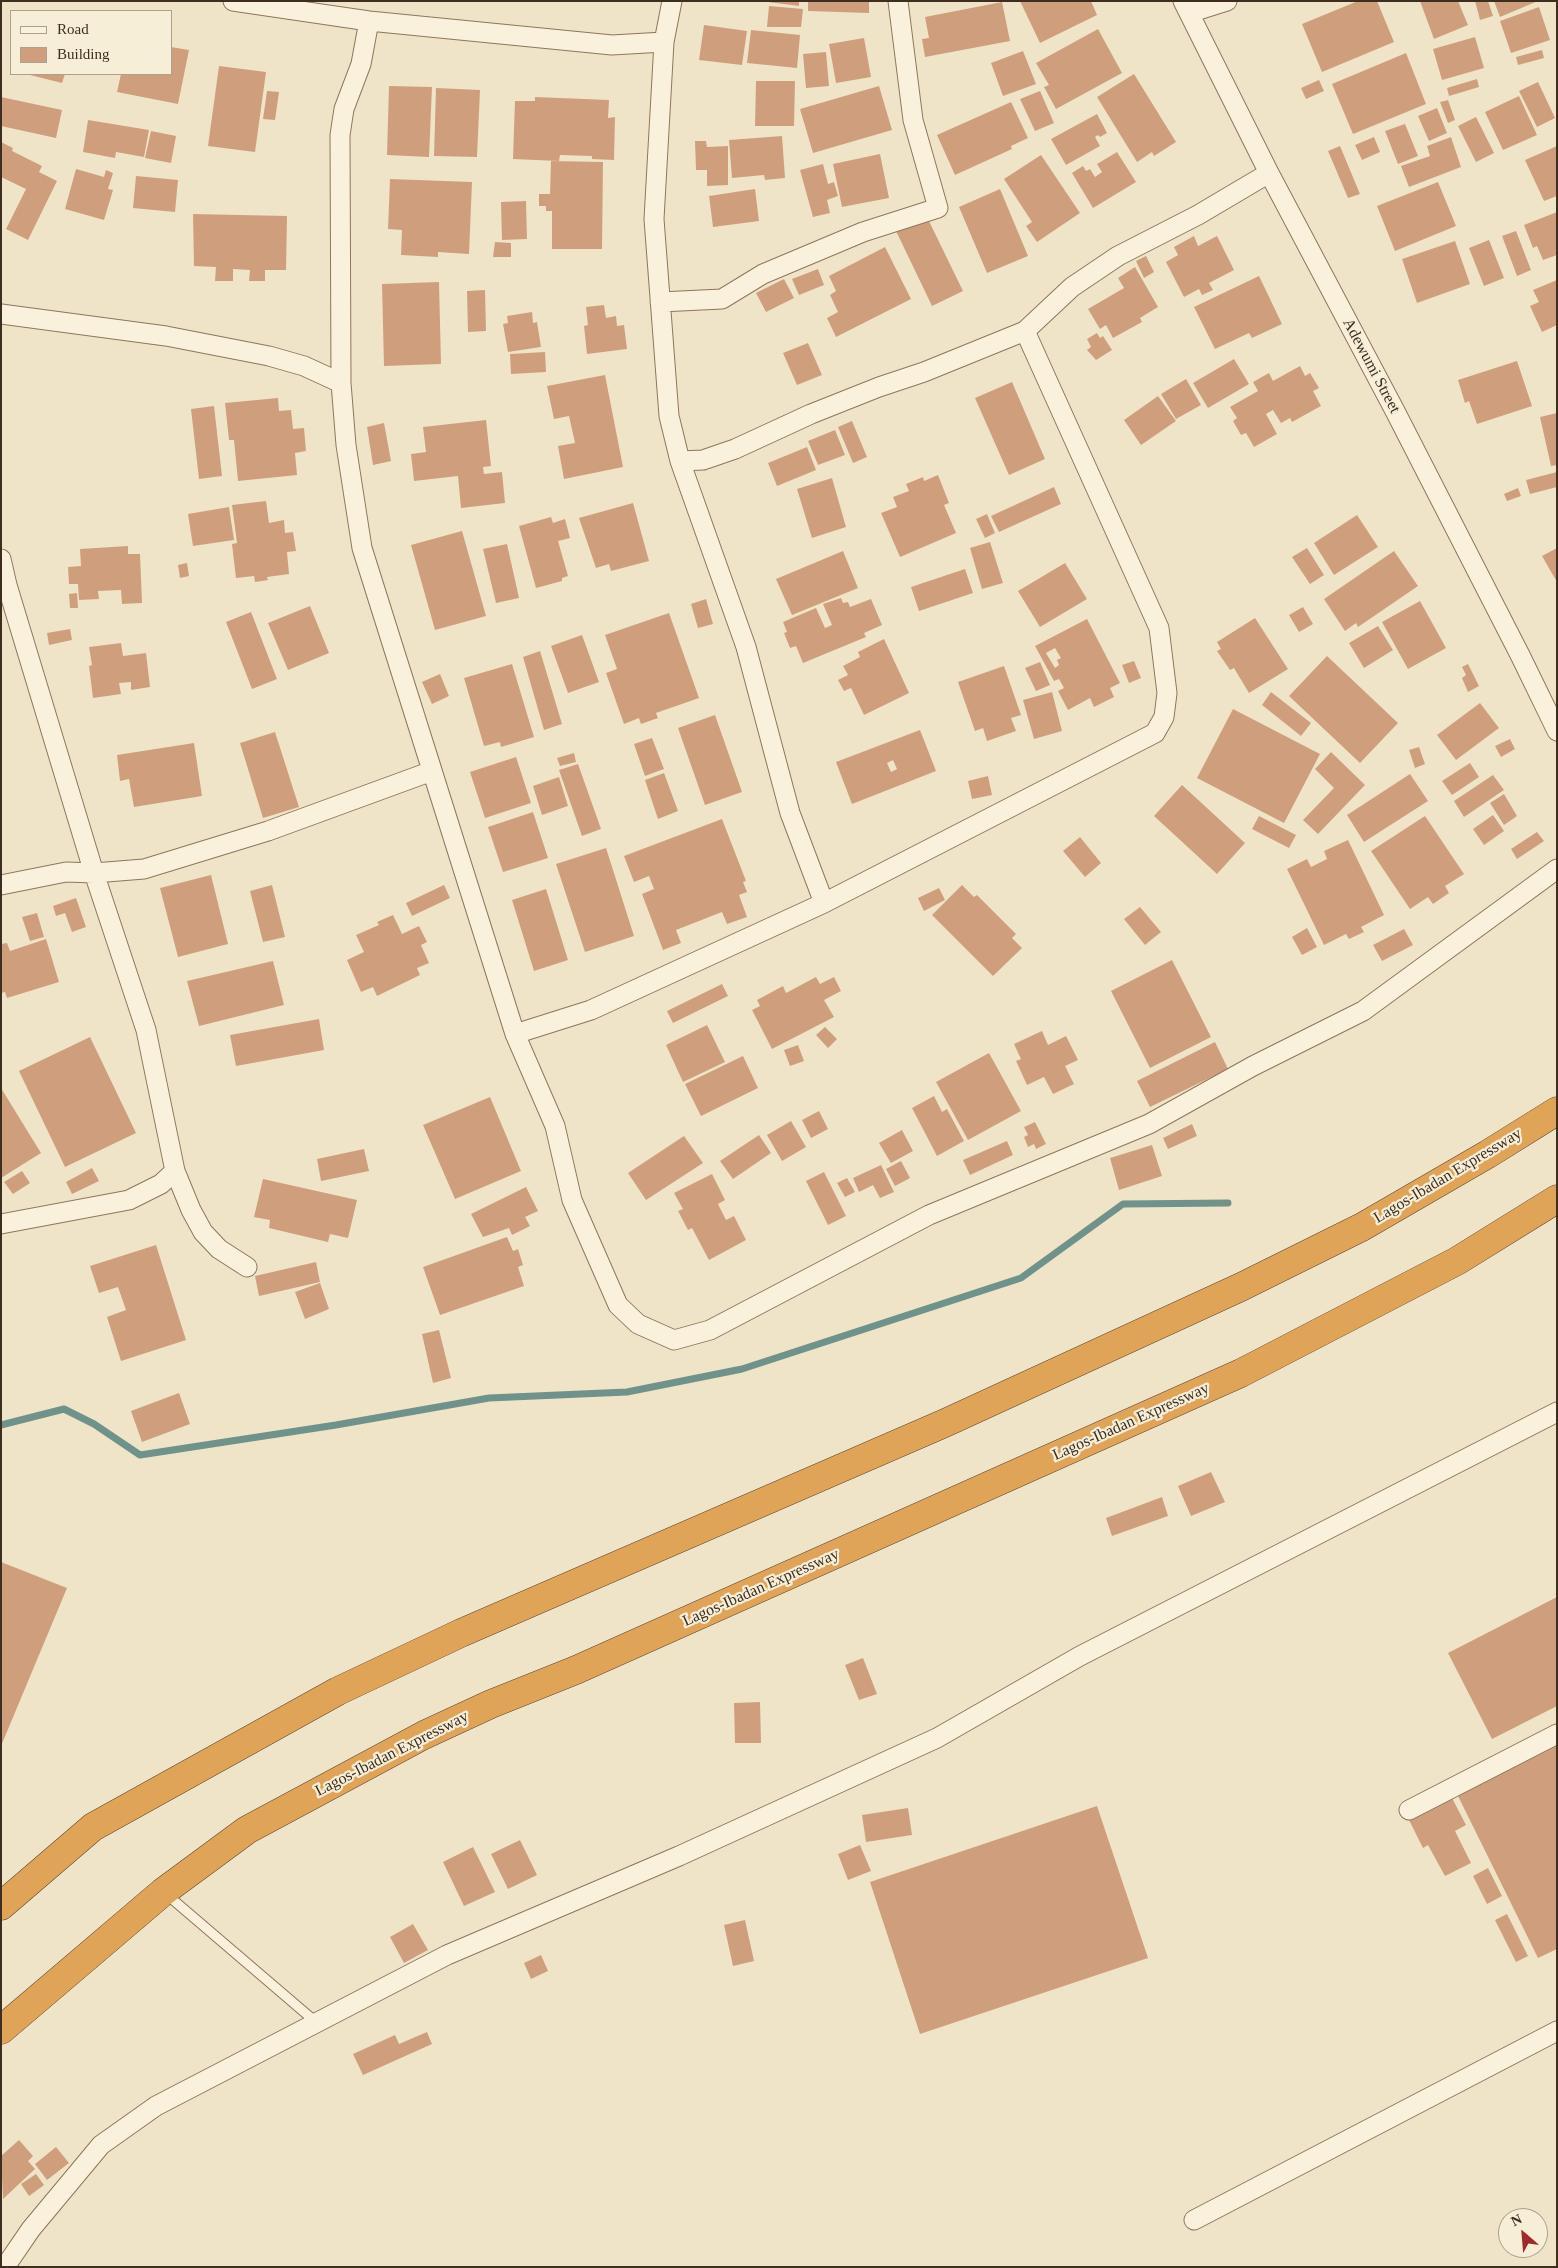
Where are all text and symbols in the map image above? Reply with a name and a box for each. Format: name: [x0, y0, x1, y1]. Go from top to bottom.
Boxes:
legend: [10, 10, 172, 75]
text: Road: [57, 21, 89, 37]
text: Building: [57, 46, 110, 62]
street label: Adewumi Street: [1338, 315, 1404, 417]
street label: Lagos-Ibadan Expressway: [1371, 1124, 1525, 1228]
street label: Lagos-Ibadan Expressway: [1050, 1379, 1212, 1465]
street label: Lagos-Ibadan Expressway: [680, 1545, 842, 1631]
street label: Lagos-Ibadan Expressway: [312, 1707, 472, 1801]
north arrow: [1498, 2208, 1548, 2258]
text: N: [1509, 2211, 1524, 2229]

